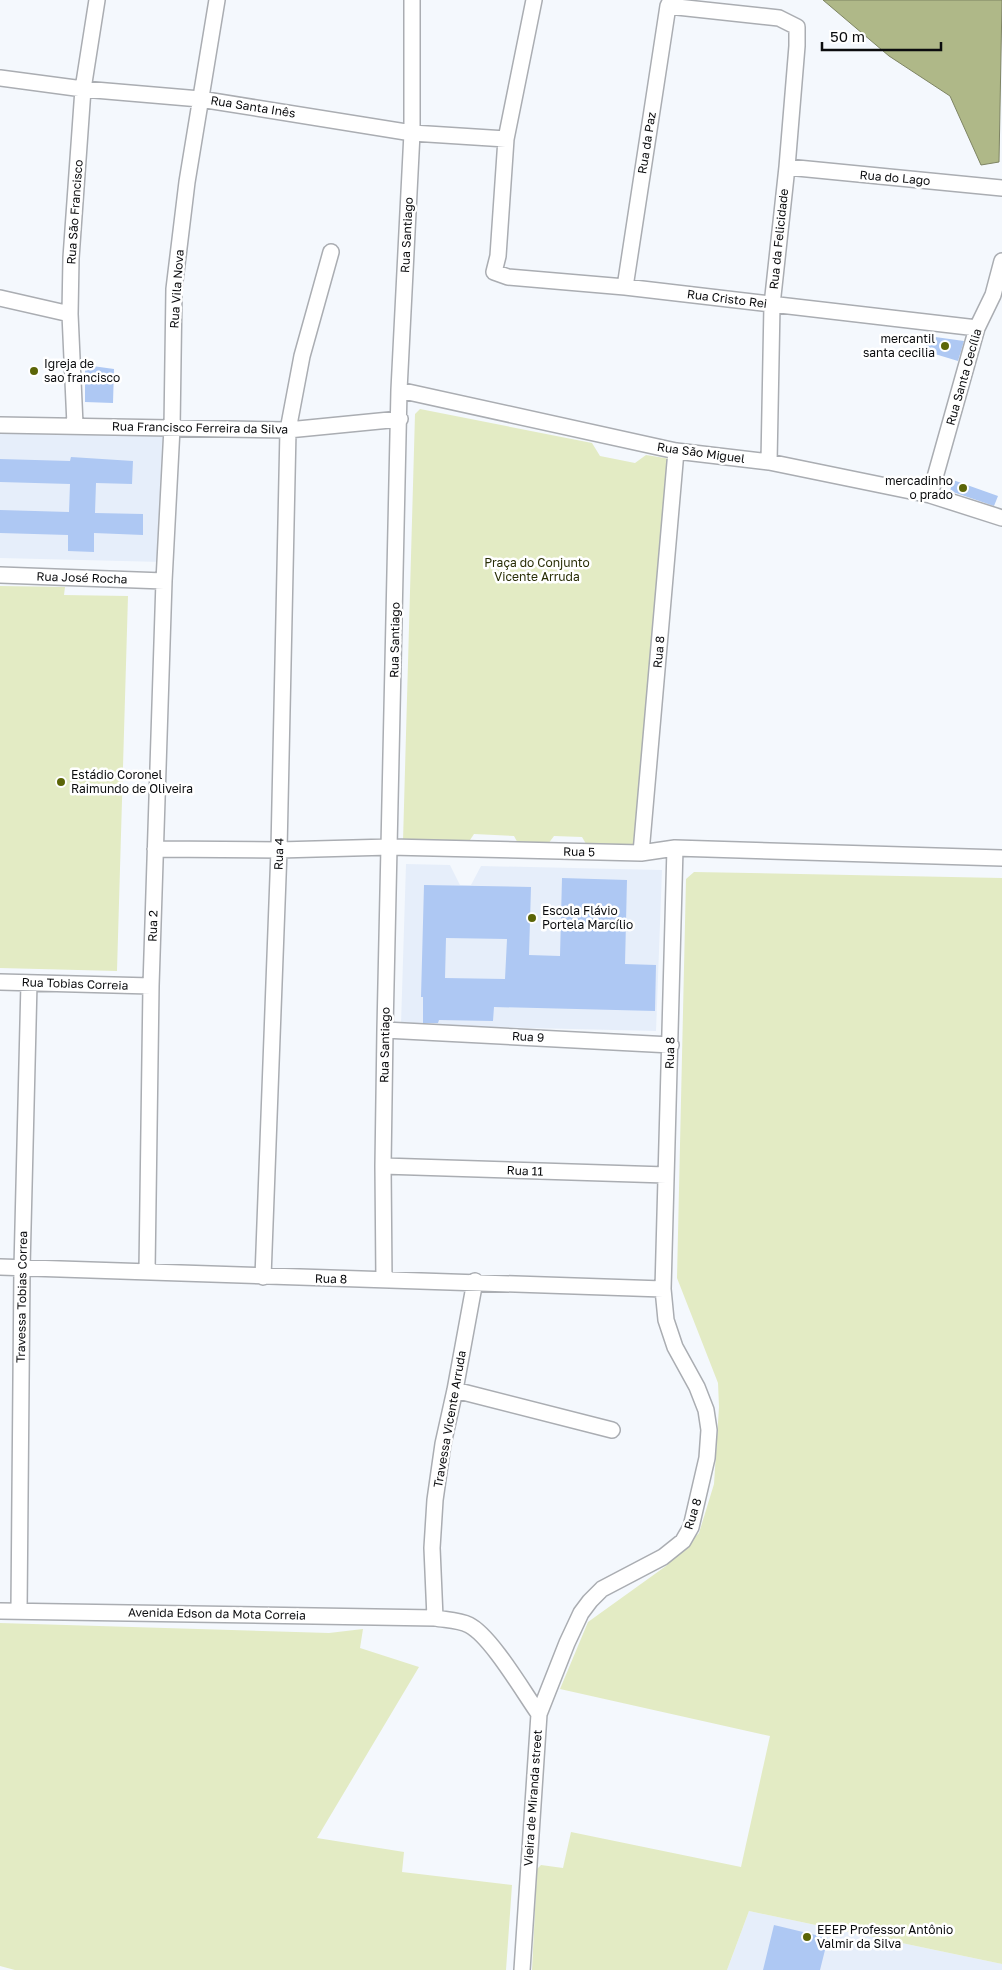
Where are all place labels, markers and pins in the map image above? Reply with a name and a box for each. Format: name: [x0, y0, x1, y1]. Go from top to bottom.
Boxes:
place label: mercantil santa cecilia: [863, 331, 935, 360]
marker: mercantil santa cecilia: [939, 340, 951, 352]
place label: Igreja de sao francisco: [44, 356, 120, 385]
marker: Igreja de sao francisco: [28, 365, 40, 377]
place label: mercadinho o prado: [885, 473, 953, 502]
marker: mercadinho o prado: [957, 482, 969, 494]
place label: Estádio Coronel Raimundo de Oliveira: [71, 767, 193, 796]
marker: Estádio Coronel Raimundo de Oliveira: [55, 776, 67, 788]
place label: Escola Flávio Portela Marcílio: [542, 903, 633, 932]
marker: Escola Flávio Portela Marcílio: [526, 912, 538, 924]
place label: EEEP Professor Antônio Valmir da Silva: [817, 1922, 953, 1951]
marker: EEEP Professor Antônio Valmir da Silva: [801, 1931, 813, 1943]

